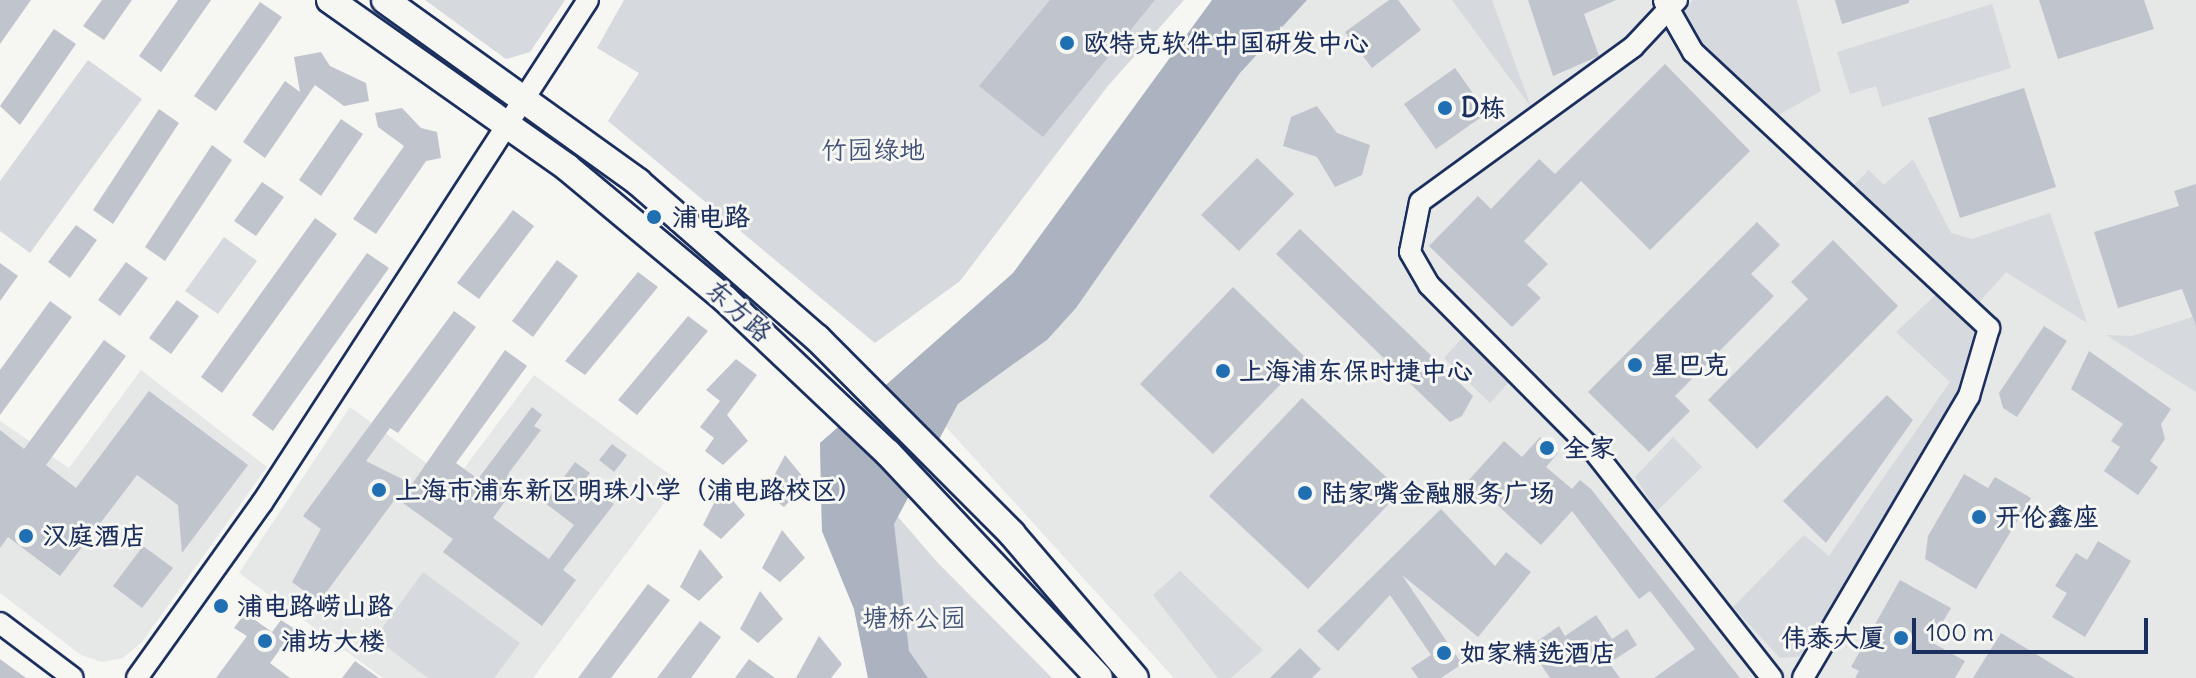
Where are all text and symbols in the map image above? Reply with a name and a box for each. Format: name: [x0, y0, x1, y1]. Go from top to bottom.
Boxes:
place label: 欧特克软件中国研发中心: [1083, 27, 1369, 59]
marker: 欧特克软件中国研发中心: [1058, 34, 1076, 52]
place label: D栋: [1461, 92, 1505, 124]
marker: D栋: [1436, 99, 1454, 117]
park label: 竹园绿地: [821, 134, 925, 166]
place label: 浦电路: [672, 201, 750, 233]
marker: 浦电路: [643, 206, 665, 228]
street label: 东方路: [700, 273, 778, 349]
place label: 星巴克: [1651, 349, 1729, 381]
place label: 上海浦东保时捷中心: [1239, 355, 1473, 387]
marker: 星巴克: [1626, 356, 1644, 374]
marker: 上海浦东保时捷中心: [1214, 362, 1232, 380]
place label: 全家: [1563, 432, 1615, 464]
marker: 全家: [1538, 439, 1556, 457]
place label: 上海市浦东新区明珠小学（浦电路校区）: [395, 474, 863, 506]
place label: 陆家嘴金融服务广场: [1321, 477, 1555, 509]
marker: 上海市浦东新区明珠小学（浦电路校区）: [370, 481, 388, 499]
marker: 陆家嘴金融服务广场: [1296, 484, 1314, 502]
place label: 开伦鑫座: [1995, 501, 2099, 533]
marker: 开伦鑫座: [1970, 508, 1988, 526]
place label: 汉庭酒店: [42, 520, 146, 552]
marker: 汉庭酒店: [17, 527, 35, 545]
place label: 浦电路崂山路: [237, 590, 393, 622]
marker: 浦电路崂山路: [212, 597, 230, 615]
park label: 塘桥公园: [862, 602, 966, 634]
scale bar: [1916, 602, 2152, 652]
text: 100 m: [1926, 617, 1994, 647]
place label: 伟泰大厦: [1781, 622, 1885, 654]
place label: 浦坊大楼: [281, 625, 385, 657]
marker: 伟泰大厦: [1892, 629, 1910, 647]
marker: 浦坊大楼: [256, 632, 274, 650]
place label: 如家精选酒店: [1460, 637, 1616, 669]
marker: 如家精选酒店: [1435, 644, 1453, 662]

